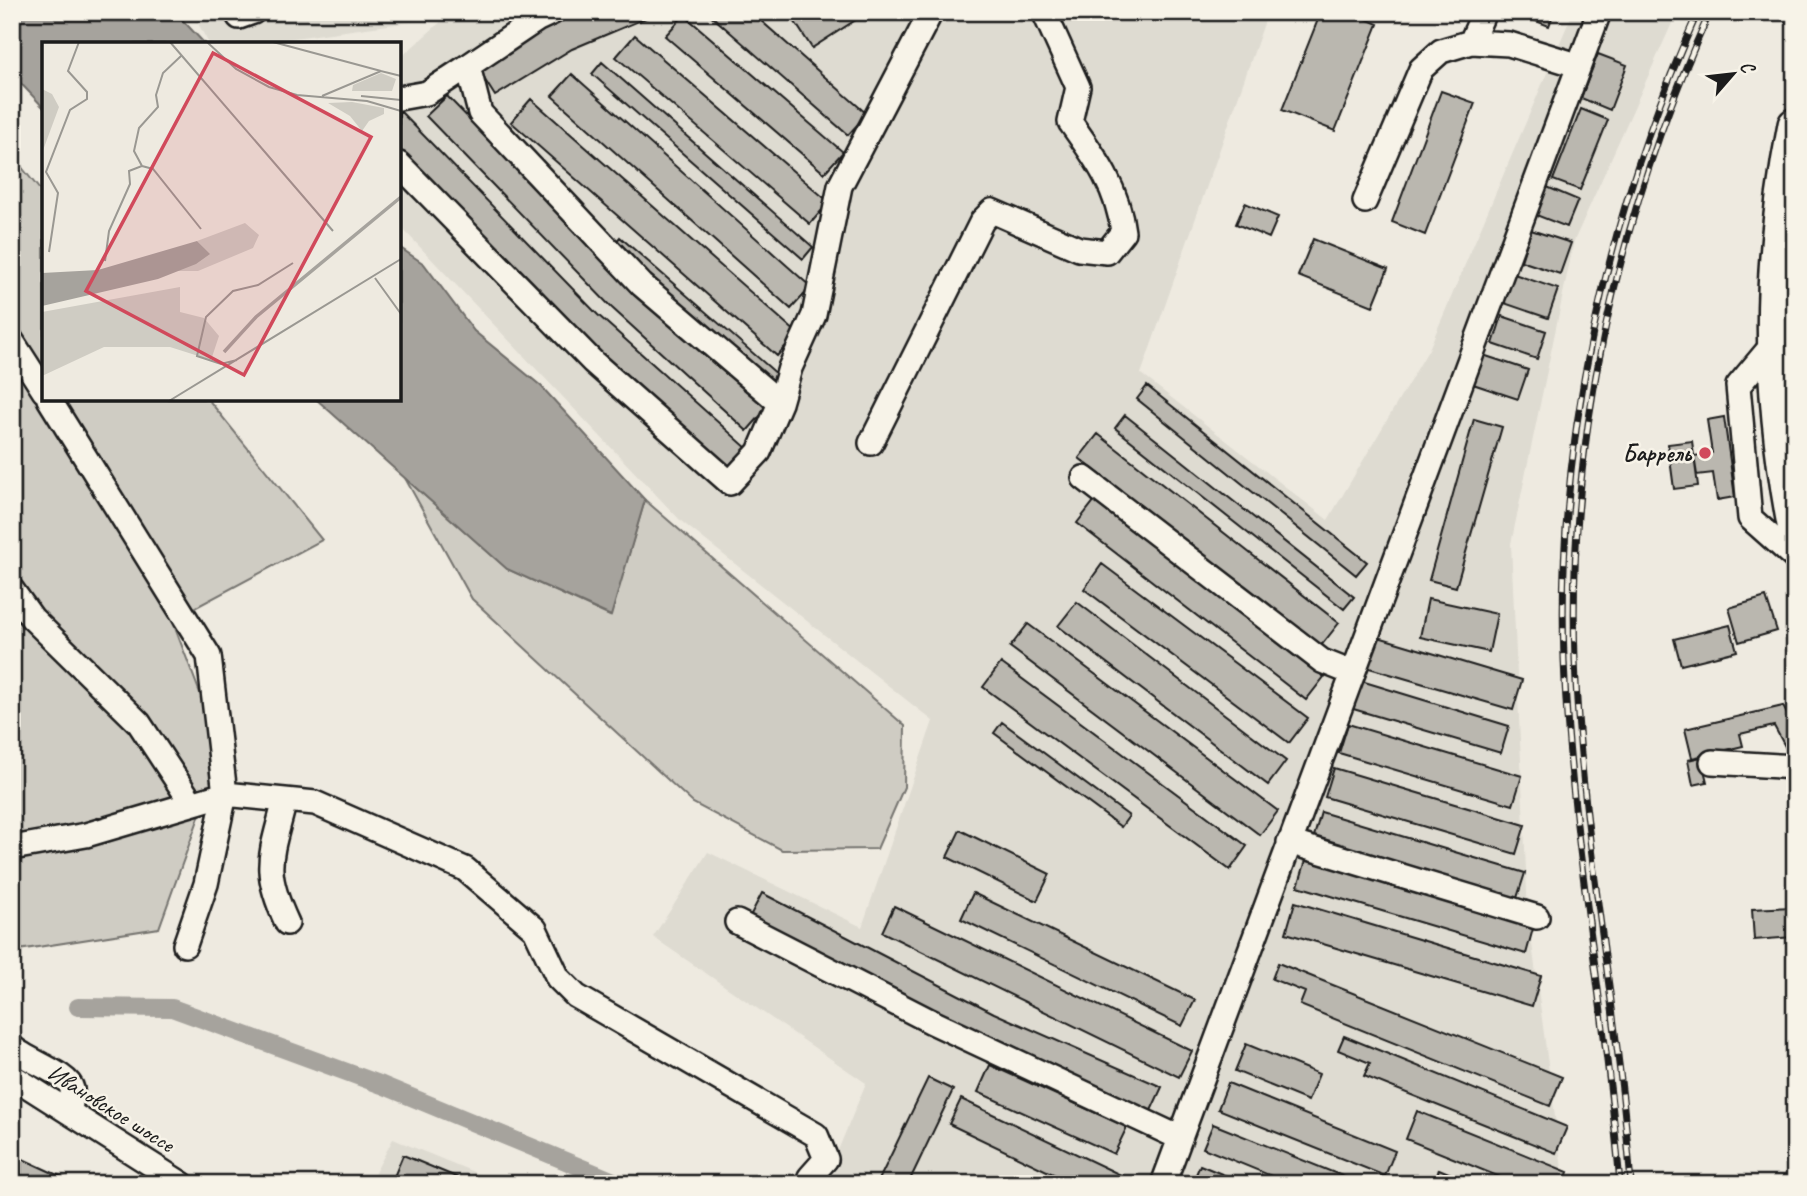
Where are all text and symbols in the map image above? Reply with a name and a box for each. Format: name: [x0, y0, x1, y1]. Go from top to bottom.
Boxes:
north arrow: [1699, 38, 1769, 108]
inset map: [42, 42, 401, 401]
text: С: [1734, 57, 1761, 79]
place label: Баррель: [1623, 438, 1693, 468]
marker: Баррель: [1697, 445, 1713, 461]
street label: Ивановское шоссе: [42, 1057, 182, 1160]

